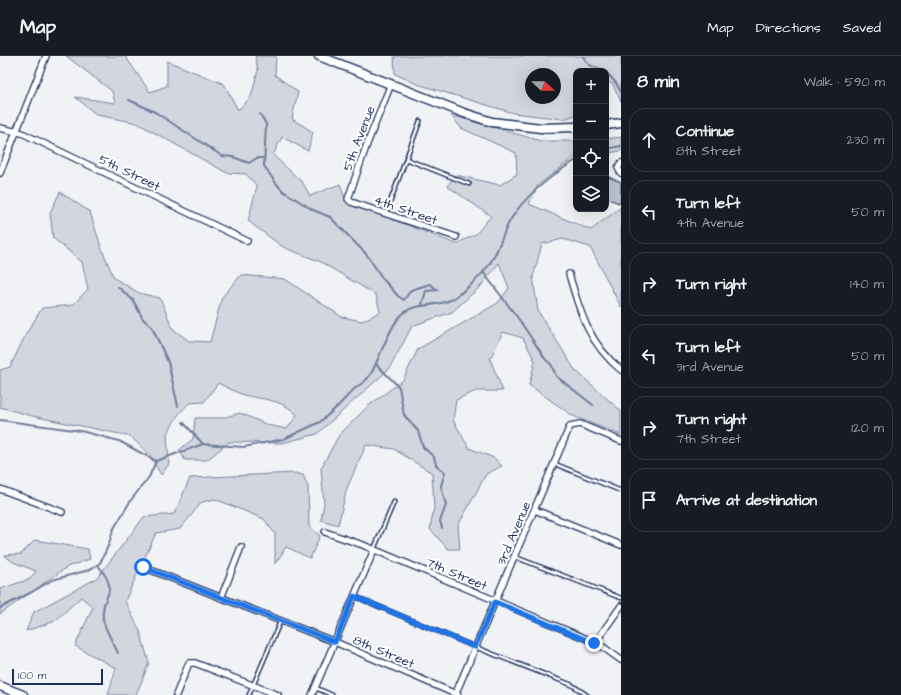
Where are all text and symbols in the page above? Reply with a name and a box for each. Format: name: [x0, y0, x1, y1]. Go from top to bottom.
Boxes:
text: Map: [20, 14, 56, 41]
text: Map: [707, 18, 734, 38]
text: Directions: [756, 18, 821, 38]
text: Saved: [843, 18, 881, 38]
north arrow: [525, 68, 561, 104]
map controls: [573, 68, 609, 212]
button: +: [573, 68, 609, 104]
text: 8 min: [637, 70, 679, 94]
text: Walk · 590 m: [804, 73, 885, 91]
street label: 5th Avenue: [338, 103, 380, 173]
button: −: [573, 104, 609, 140]
text: Continue: [676, 121, 734, 142]
icon: ahead: [638, 129, 660, 151]
text: 230 m: [846, 131, 884, 149]
button: locate: [573, 140, 609, 176]
text: 8th Street: [676, 142, 741, 160]
street label: 5th Street: [96, 150, 164, 196]
button: layers: [573, 176, 609, 212]
street label: 4th Street: [372, 191, 440, 229]
text: Turn left: [676, 193, 740, 214]
icon: left: [638, 201, 660, 223]
text: 50 m: [851, 203, 884, 221]
text: 4th Avenue: [676, 214, 744, 232]
icon: right: [638, 273, 660, 295]
text: Turn right: [676, 274, 747, 295]
text: 140 m: [850, 275, 884, 293]
text: Turn left: [676, 337, 740, 358]
icon: left: [638, 345, 660, 367]
text: 50 m: [851, 347, 884, 365]
text: 3rd Avenue: [676, 358, 744, 376]
text: Turn right: [676, 409, 747, 430]
icon: right: [638, 417, 660, 439]
text: 120 m: [851, 419, 884, 437]
text: 7th Street: [676, 430, 741, 448]
icon: arrive: [638, 489, 660, 511]
text: Arrive at destination: [676, 490, 817, 511]
street label: 3rd Avenue: [492, 499, 535, 568]
street label: 7th Street: [423, 553, 491, 595]
route start: [134, 558, 152, 576]
street label: 8th Street: [350, 631, 418, 673]
route end: [585, 634, 603, 652]
scale bar: [12, 667, 103, 686]
text: 100 m: [18, 668, 46, 683]

